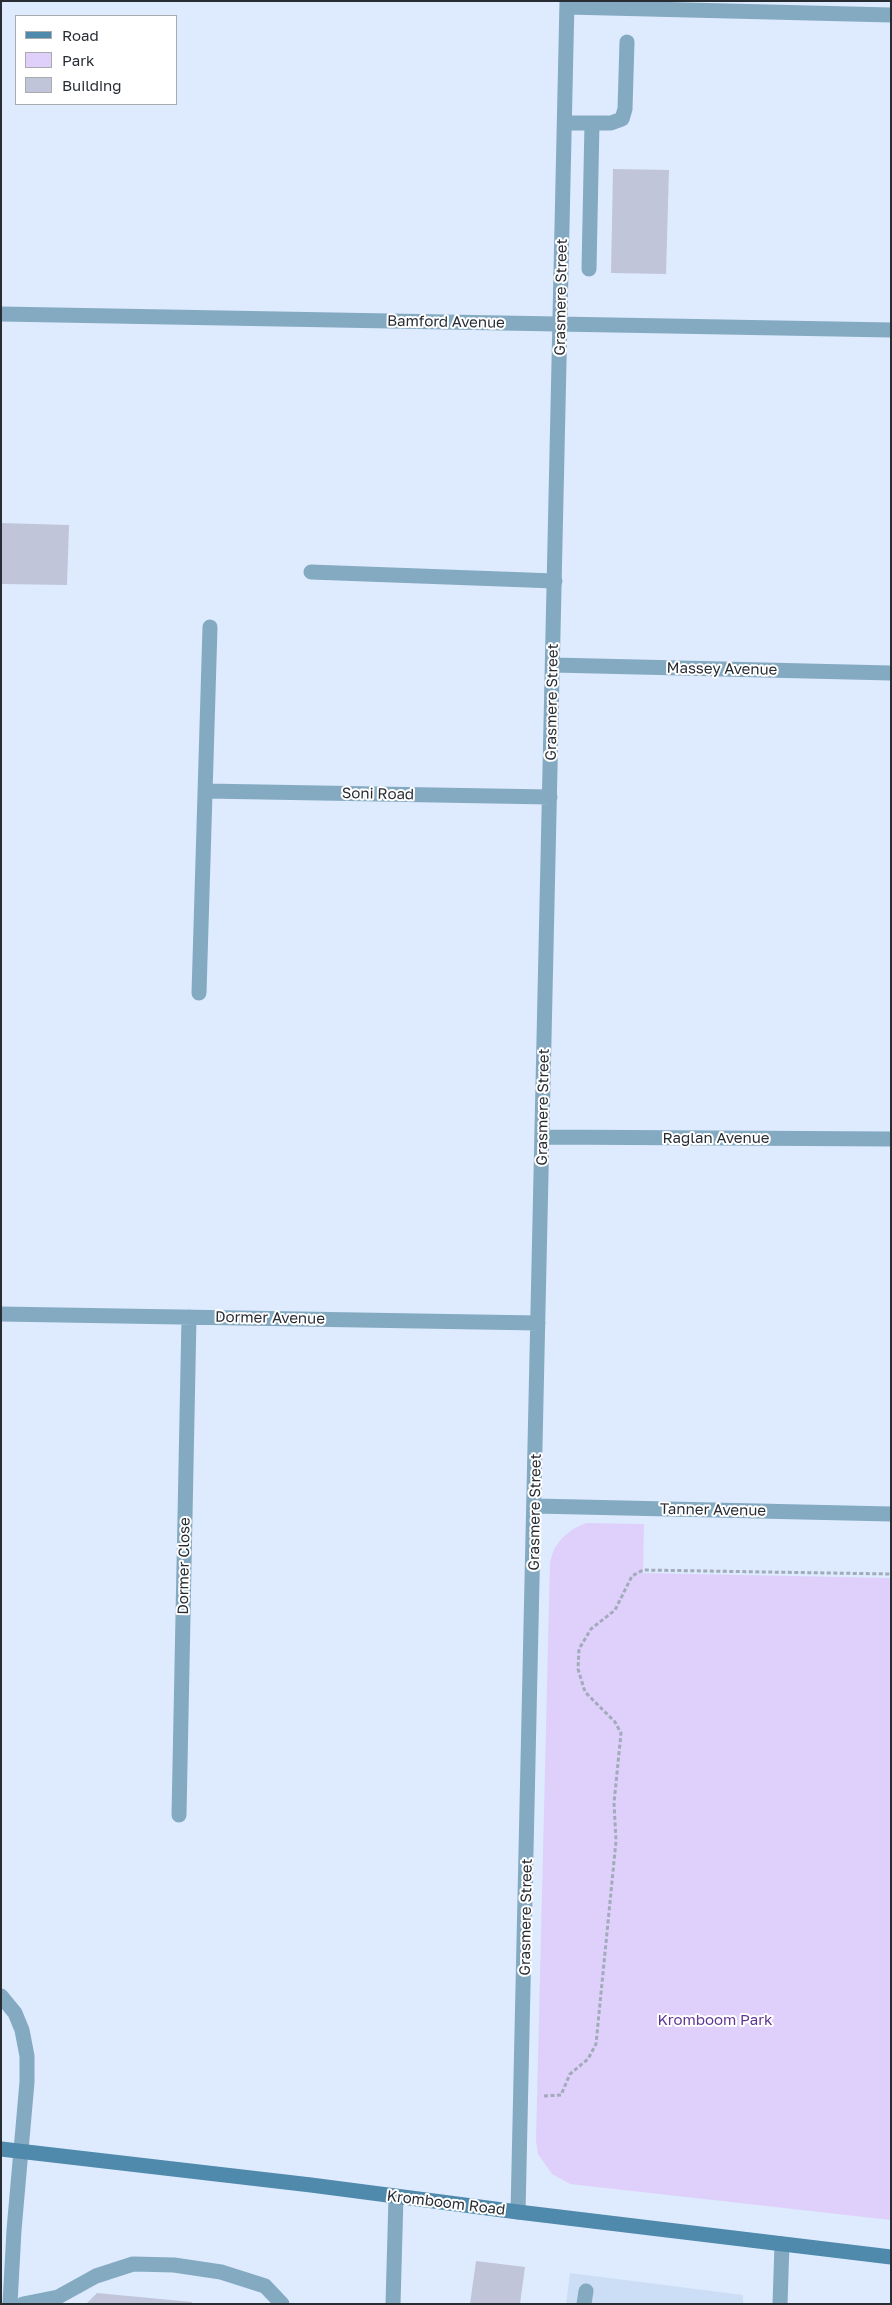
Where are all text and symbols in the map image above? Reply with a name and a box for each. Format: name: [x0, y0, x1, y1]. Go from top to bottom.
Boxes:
legend: [15, 15, 178, 105]
text: Road: [62, 26, 99, 44]
text: Park: [62, 51, 94, 69]
text: Building: [62, 76, 122, 94]
street label: Grasmere Street: [551, 238, 571, 356]
street label: Bamford Avenue: [387, 312, 505, 332]
street label: Grasmere Street: [542, 643, 562, 761]
street label: Massey Avenue: [666, 659, 778, 679]
street label: Soni Road: [342, 784, 414, 804]
street label: Grasmere Street: [533, 1048, 553, 1166]
street label: Raglan Avenue: [663, 1129, 769, 1147]
street label: Dormer Avenue: [215, 1308, 325, 1328]
street label: Grasmere Street: [525, 1453, 545, 1571]
street label: Tanner Avenue: [660, 1500, 766, 1520]
street label: Dormer Close: [174, 1517, 194, 1615]
street label: Grasmere Street: [516, 1858, 536, 1976]
park label: Kromboom Park: [657, 2011, 773, 2029]
street label: Kromboom Road: [386, 2187, 506, 2219]

